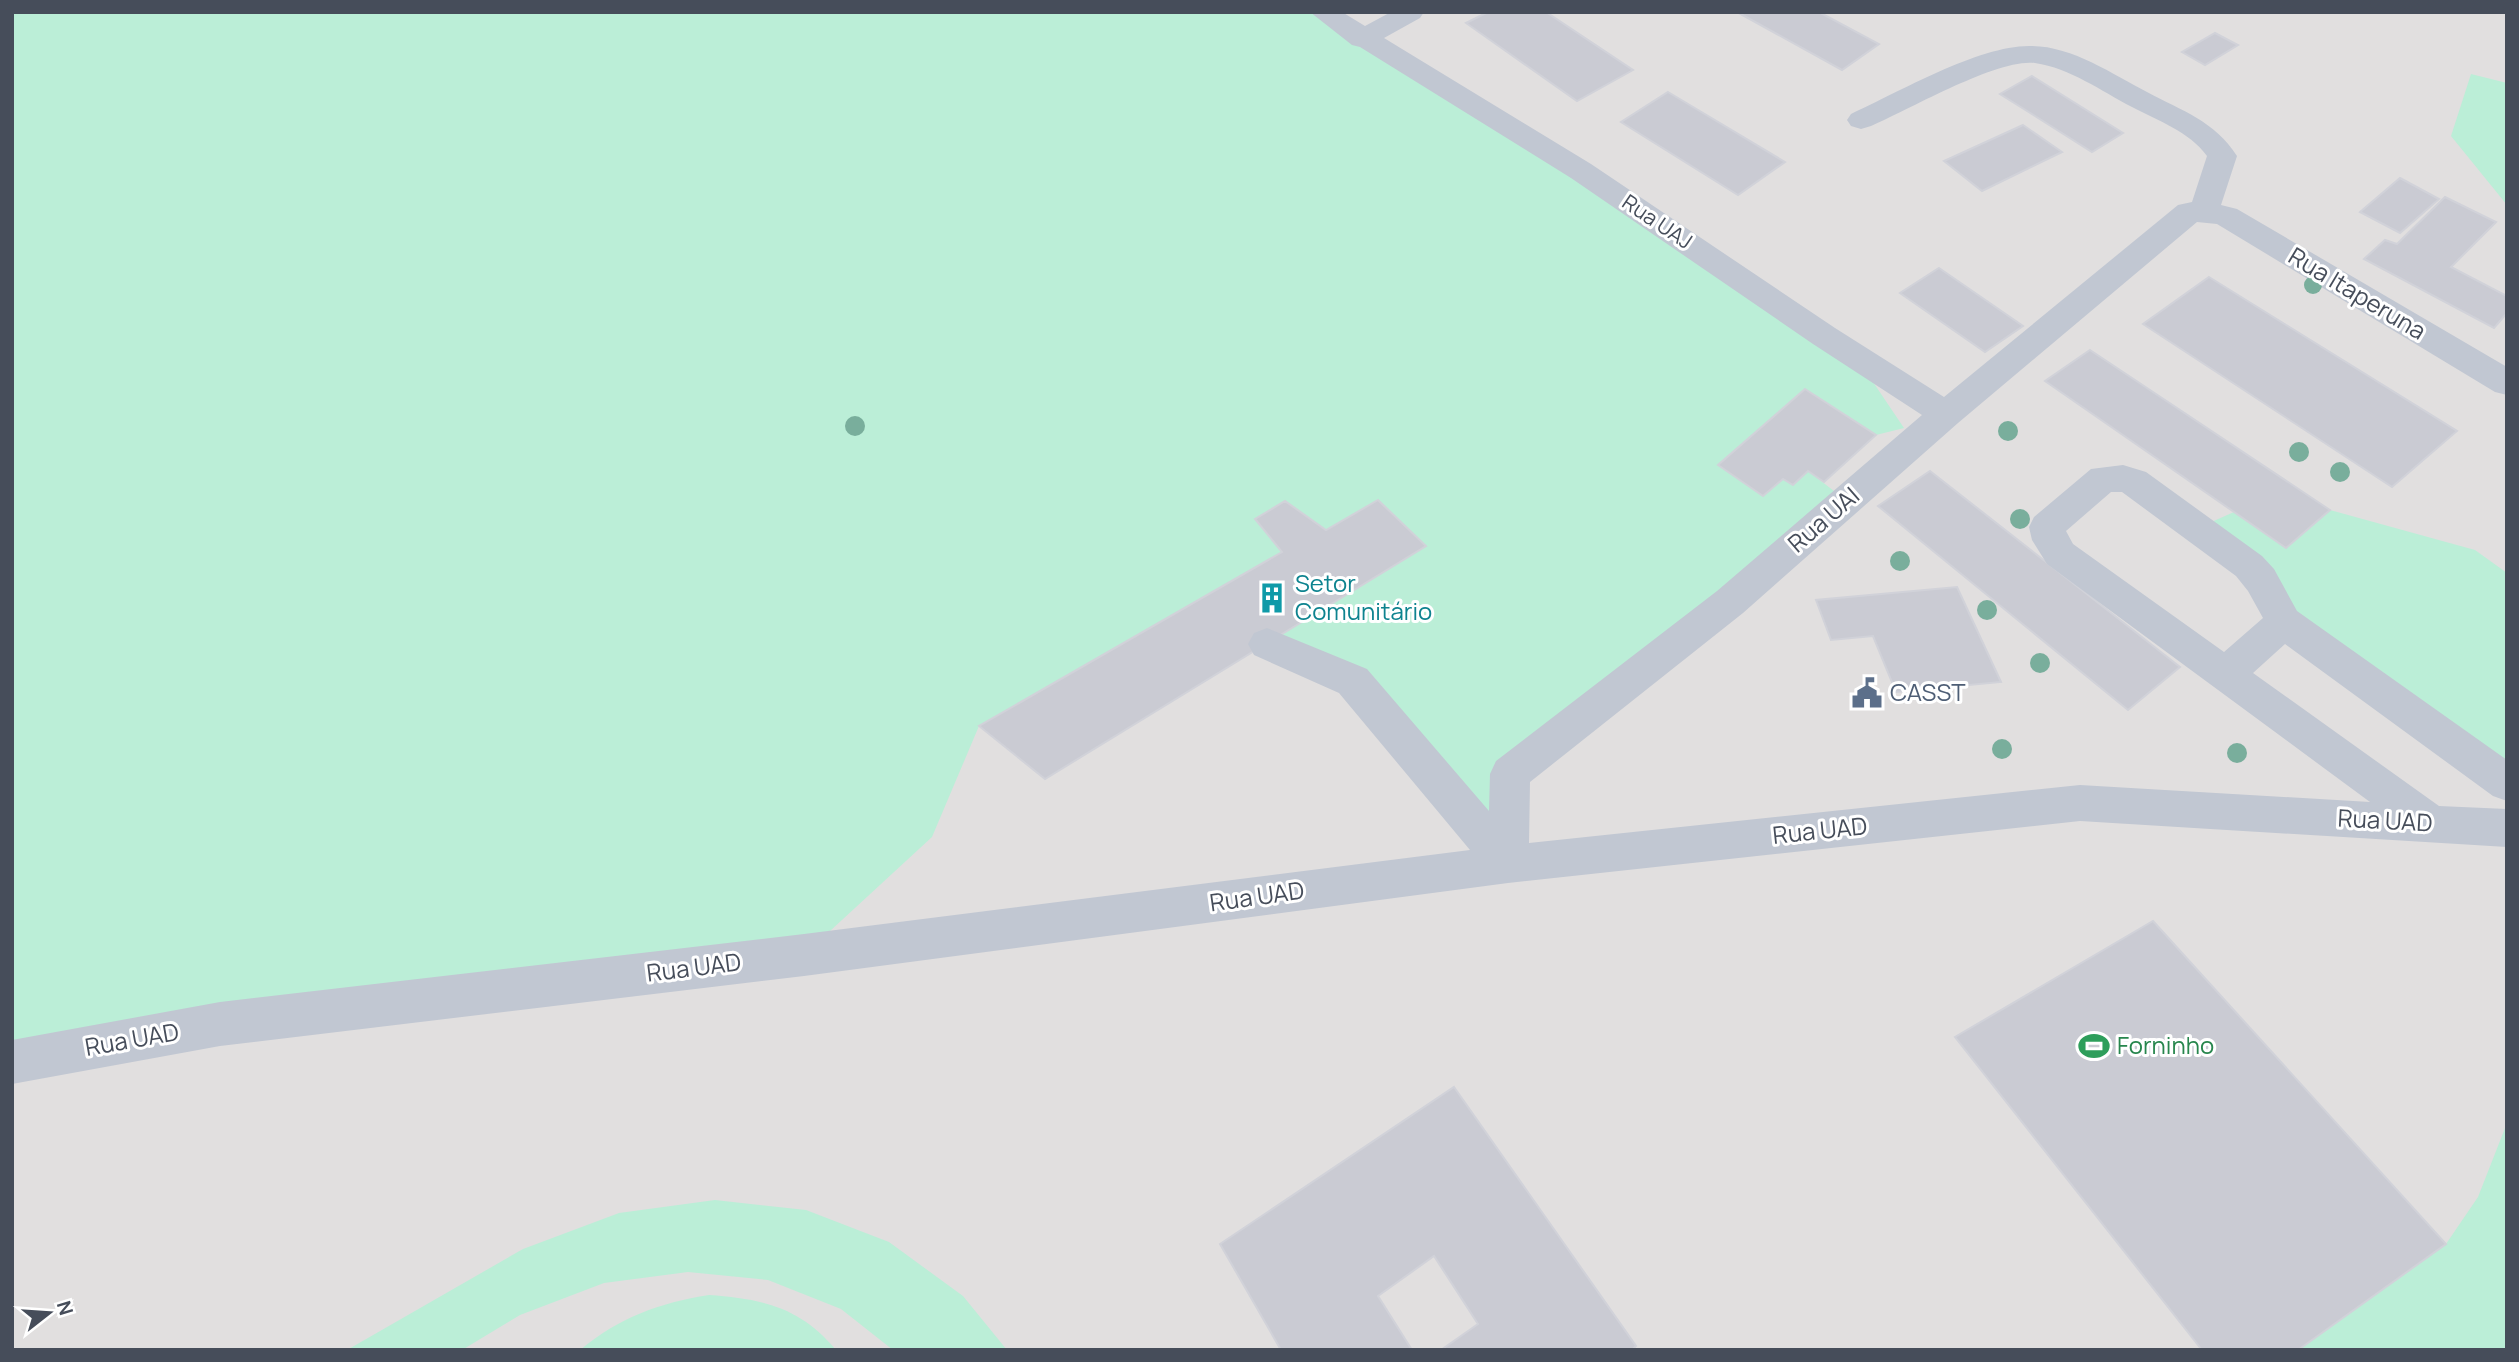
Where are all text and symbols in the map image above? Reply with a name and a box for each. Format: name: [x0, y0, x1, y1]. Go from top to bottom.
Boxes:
street label: Rua UAJ: [1617, 188, 1698, 255]
street label: Rua Itaperuna: [2283, 239, 2433, 347]
street label: Rua UAI: [1780, 479, 1866, 559]
place label: Setor Comunitário: [1295, 566, 1432, 627]
building icon: Setor Comunitário: [1255, 581, 1289, 615]
place label: CASST: [1890, 675, 1966, 708]
public building icon: CASST: [1850, 676, 1884, 710]
street label: Rua UAD: [2337, 801, 2433, 838]
street label: Rua UAD: [1771, 808, 1869, 851]
street label: Rua UAD: [1207, 873, 1306, 918]
street label: Rua UAD: [645, 944, 743, 989]
street label: Rua UAD: [82, 1014, 181, 1063]
place label: Forninho: [2117, 1028, 2214, 1061]
sports icon: Forninho: [2077, 1029, 2111, 1063]
north arrow: [14, 1278, 84, 1348]
text: N: [51, 1298, 80, 1318]

